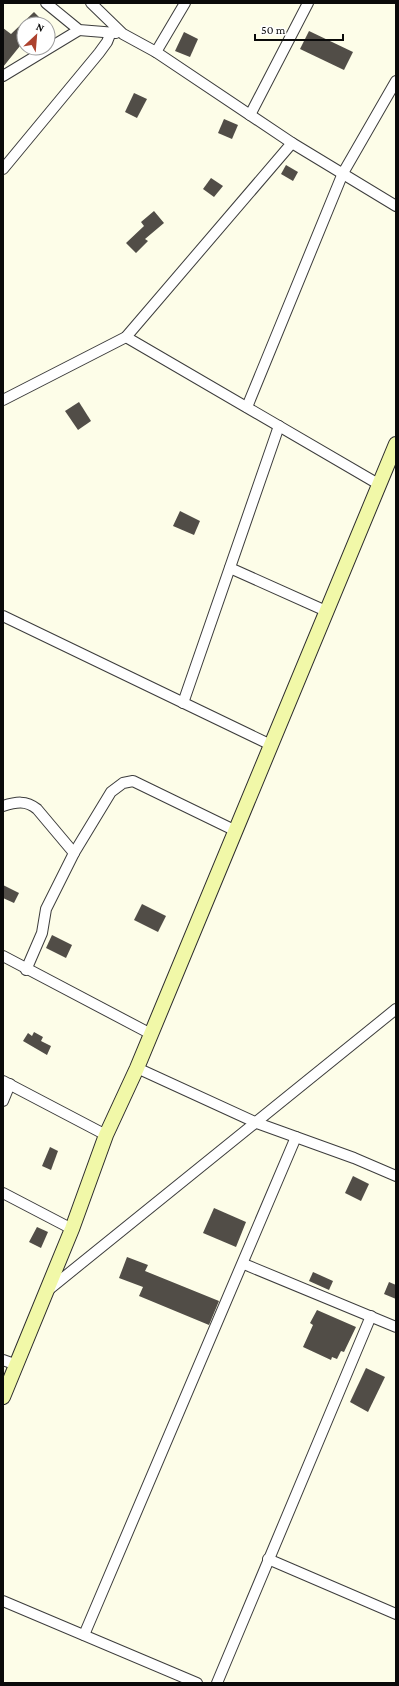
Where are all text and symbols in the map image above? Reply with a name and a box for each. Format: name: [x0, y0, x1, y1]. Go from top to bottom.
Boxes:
north arrow: [16, 16, 56, 56]
scale bar: [255, 16, 343, 42]
text: N: [34, 20, 47, 34]
text: 50 m: [261, 23, 286, 37]

